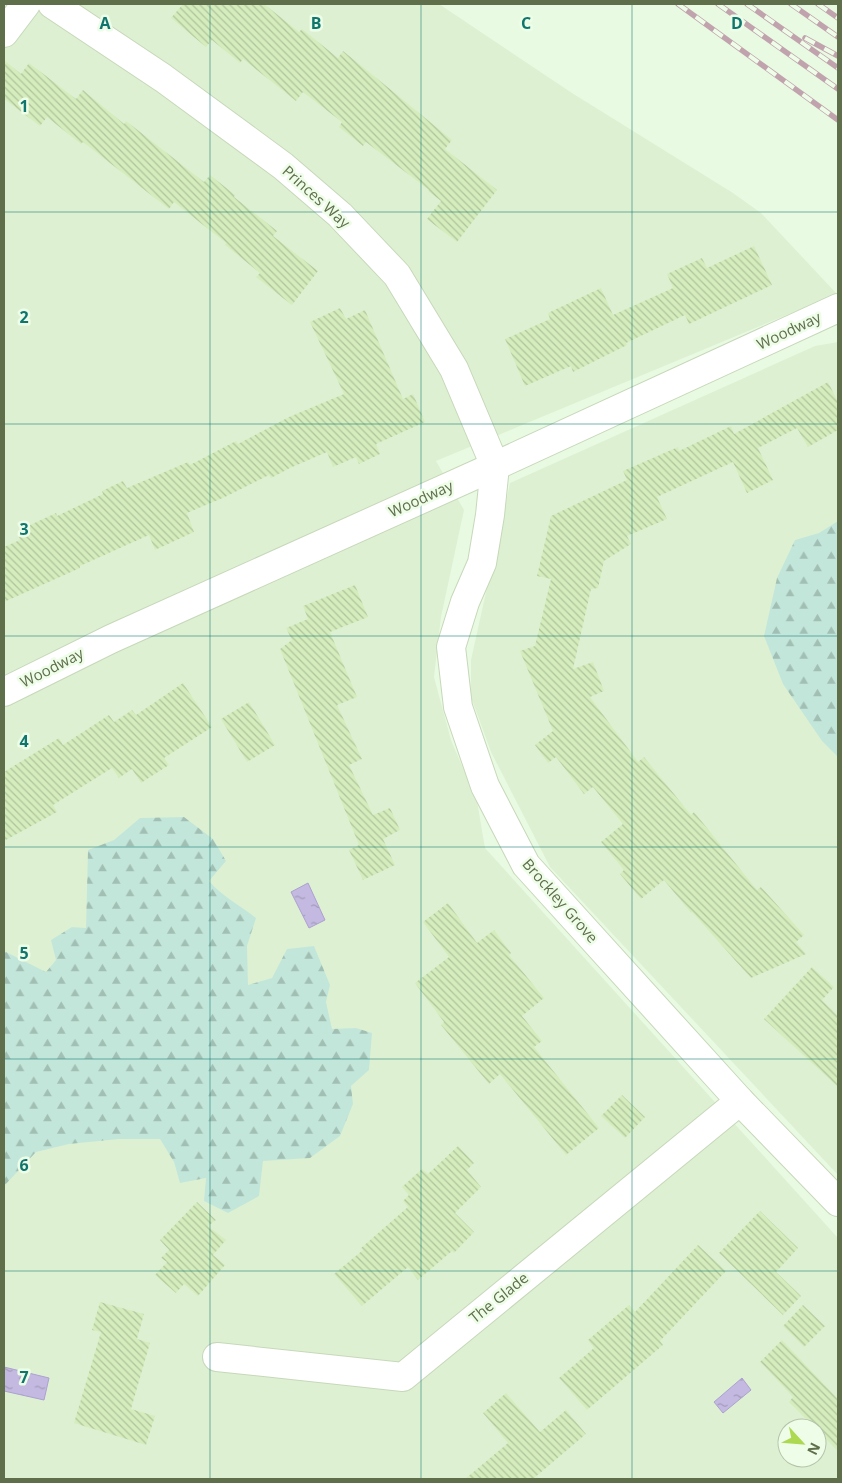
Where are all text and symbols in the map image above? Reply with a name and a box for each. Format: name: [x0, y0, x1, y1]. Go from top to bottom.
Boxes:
text: A: [99, 12, 111, 34]
text: B: [311, 12, 321, 34]
text: C: [521, 12, 531, 34]
text: D: [731, 12, 743, 34]
text: 1: [19, 95, 29, 117]
street label: Princes Way: [279, 161, 355, 232]
text: 2: [19, 306, 29, 328]
street label: Woodway: [753, 306, 824, 354]
street label: Woodway: [385, 475, 456, 521]
text: 3: [19, 518, 29, 540]
street label: Woodway: [16, 642, 87, 692]
text: 4: [19, 730, 29, 752]
street label: Brockley Grove: [519, 854, 603, 947]
text: 5: [19, 942, 29, 964]
text: 6: [19, 1154, 29, 1176]
street label: The Glade: [465, 1267, 532, 1327]
text: 7: [19, 1366, 29, 1388]
north arrow: [777, 1418, 827, 1468]
text: N: [803, 1440, 825, 1458]

